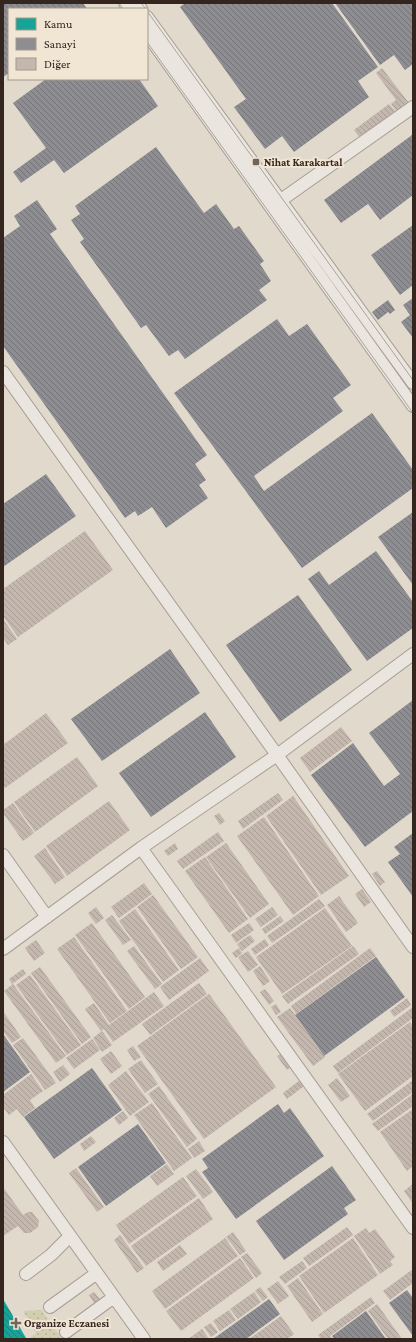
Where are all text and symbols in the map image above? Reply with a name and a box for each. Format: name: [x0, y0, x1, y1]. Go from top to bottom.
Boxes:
legend: [8, 8, 148, 80]
text: Kamu: [44, 17, 73, 31]
text: Sanayi: [44, 37, 76, 51]
text: Diğer: [44, 57, 71, 71]
place label: Nihat Karakartal: [264, 156, 343, 168]
marker: Nihat Karakartal: [251, 157, 261, 167]
place label: Organize Eczanesi: [24, 1317, 110, 1329]
marker: Organize Eczanesi: [11, 1318, 21, 1328]

